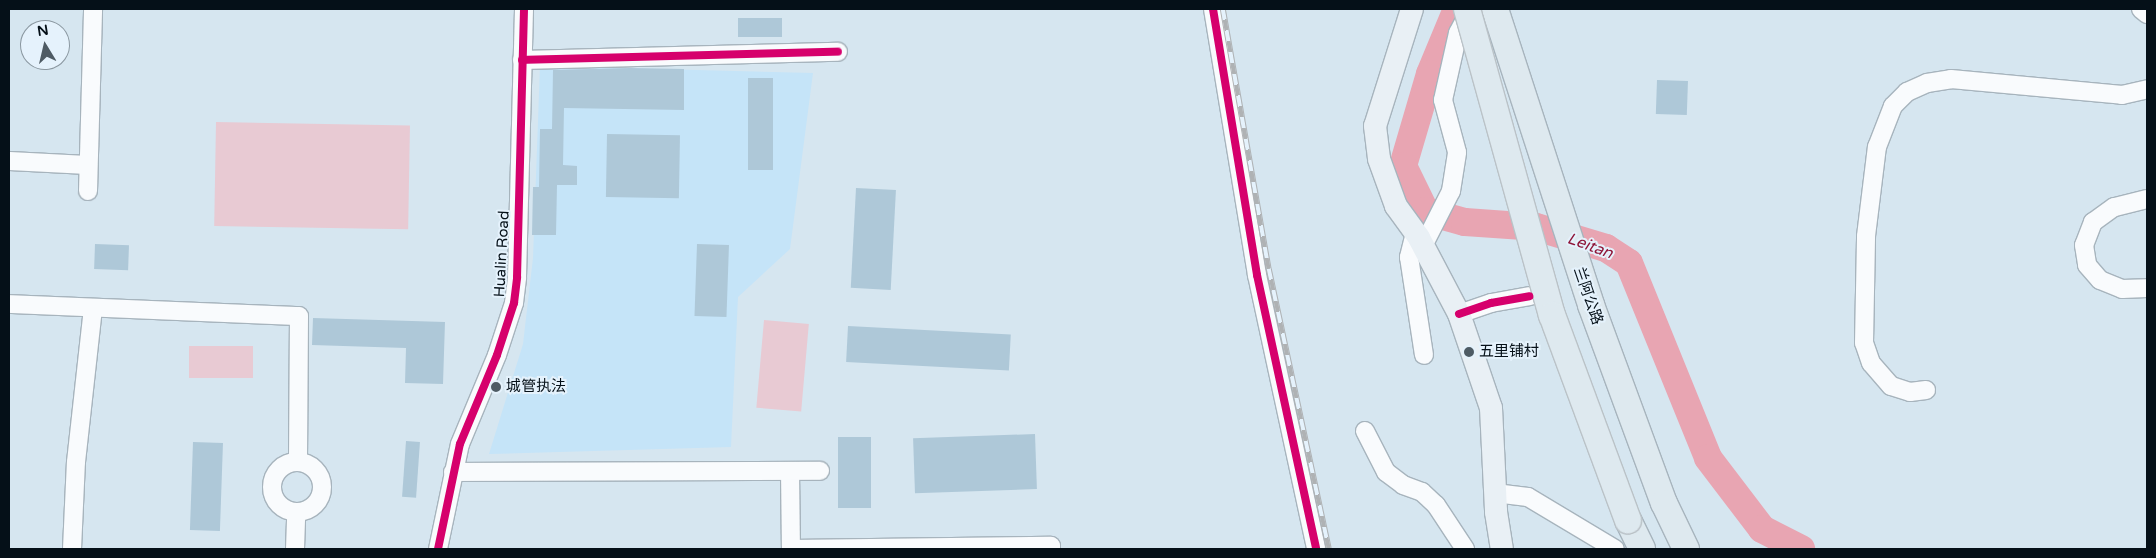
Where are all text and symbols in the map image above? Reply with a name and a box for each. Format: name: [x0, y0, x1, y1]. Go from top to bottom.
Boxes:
north arrow: [20, 20, 70, 70]
text: N: [36, 21, 50, 40]
street label: Hualin Road: [491, 210, 513, 298]
water label: Leitan: [1565, 229, 1615, 263]
street label: 兰阿公路: [1570, 265, 1606, 327]
place label: 五里铺村: [1479, 343, 1539, 361]
marker: 五里铺村: [1463, 346, 1475, 358]
place label: 城管执法: [506, 378, 566, 396]
marker: 城管执法: [490, 381, 502, 393]

